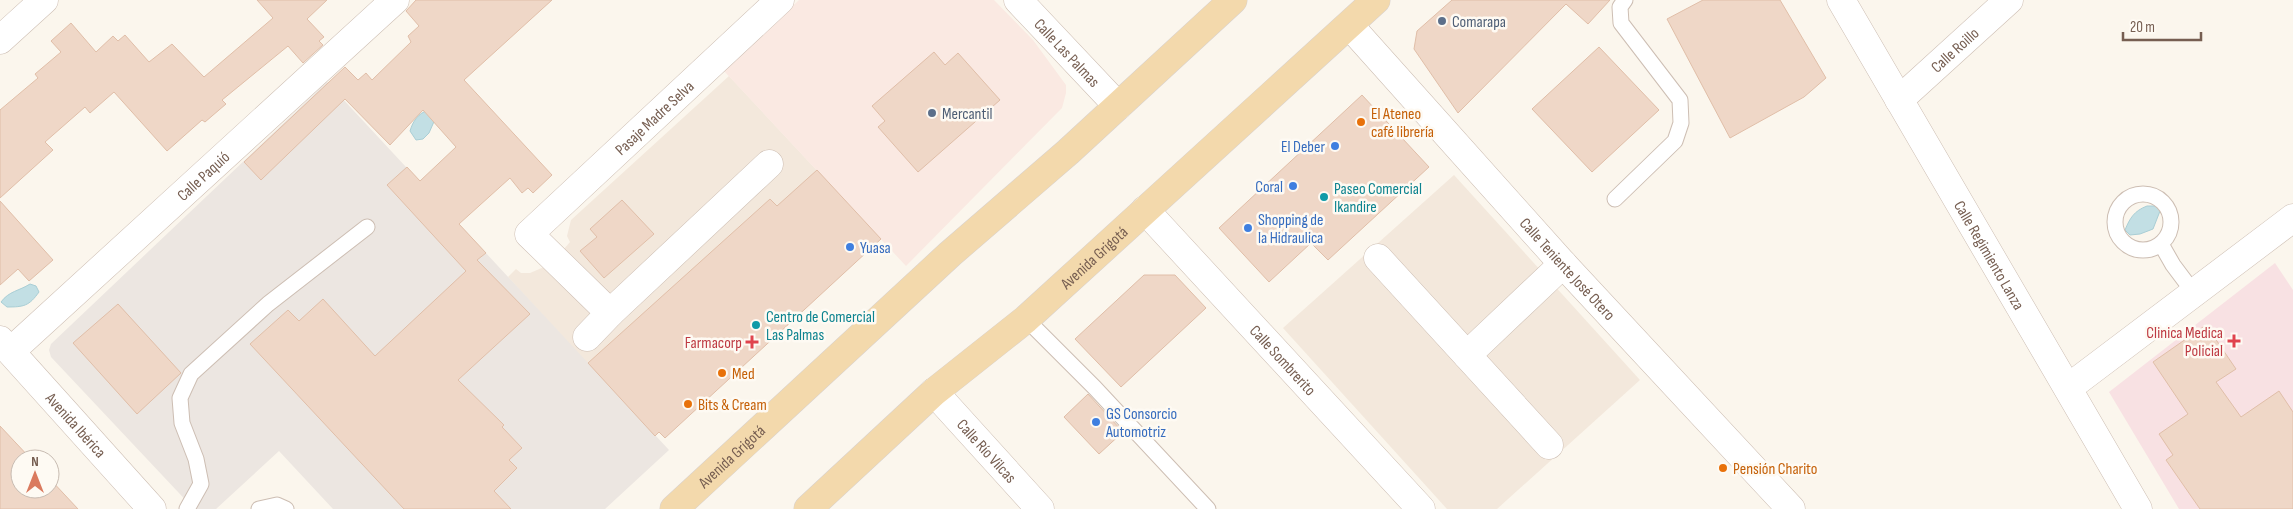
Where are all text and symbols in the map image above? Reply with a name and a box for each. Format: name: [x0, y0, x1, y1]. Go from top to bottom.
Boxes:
scale bar: [2123, 10, 2200, 42]
place label: Comarapa: [1452, 13, 1506, 32]
street label: Calle Las Palmas: [1030, 15, 1103, 92]
marker: Comarapa: [1436, 15, 1448, 27]
text: 20 m: [2130, 18, 2155, 37]
street label: Calle Roillo: [1928, 24, 1983, 77]
street label: Pasaje Madre Selva: [612, 77, 698, 160]
place label: Mercantil: [942, 105, 992, 124]
place label: El Ateneo café librería: [1371, 105, 1434, 142]
marker: Mercantil: [926, 107, 938, 119]
marker: El Ateneo café librería: [1355, 116, 1367, 128]
place label: El Deber: [1281, 138, 1325, 157]
marker: El Deber: [1329, 140, 1341, 152]
street label: Calle Paquió: [174, 148, 234, 205]
place label: Coral: [1255, 178, 1283, 197]
marker: Coral: [1287, 180, 1299, 192]
place label: Paseo Comercial Ikandire: [1334, 180, 1422, 217]
marker: Paseo Comercial Ikandire: [1318, 191, 1330, 203]
street label: Calle Regimiento Lanza: [1949, 198, 2028, 314]
place label: Shopping de la Hidraulica: [1258, 211, 1323, 248]
street label: Calle Teniente José Otero: [1515, 214, 1618, 325]
marker: Shopping de la Hidraulica: [1242, 222, 1254, 234]
street label: Avenida Grigotá: [1057, 223, 1132, 294]
place label: Yuasa: [860, 239, 891, 258]
marker: Yuasa: [844, 241, 856, 253]
place label: Centro de Comercial Las Palmas: [766, 308, 875, 345]
marker: Centro de Comercial Las Palmas: [750, 319, 762, 331]
street label: Calle Sombrerito: [1245, 322, 1319, 400]
place label: Clinica Medica Policial: [2146, 324, 2223, 361]
place label: Farmacorp: [685, 334, 742, 353]
marker: Clinica Medica Policial: [2227, 334, 2241, 348]
marker: Farmacorp: [746, 336, 758, 348]
place label: Med: [732, 365, 755, 384]
marker: Med: [716, 367, 728, 379]
street label: Avenida Ibérica: [40, 389, 109, 462]
place label: Bits & Cream: [698, 396, 767, 415]
marker: Bits & Cream: [682, 398, 694, 410]
place label: GS Consorcio Automotriz: [1105, 405, 1177, 442]
street label: Calle Río Vilcas: [952, 416, 1020, 488]
marker: GS Consorcio Automotriz: [1090, 416, 1102, 428]
street label: Avenida Grigotá: [694, 422, 770, 493]
north arrow: [10, 449, 60, 499]
text: N: [31, 453, 39, 470]
place label: Pensión Charito: [1733, 460, 1818, 479]
marker: Pensión Charito: [1717, 462, 1729, 474]

